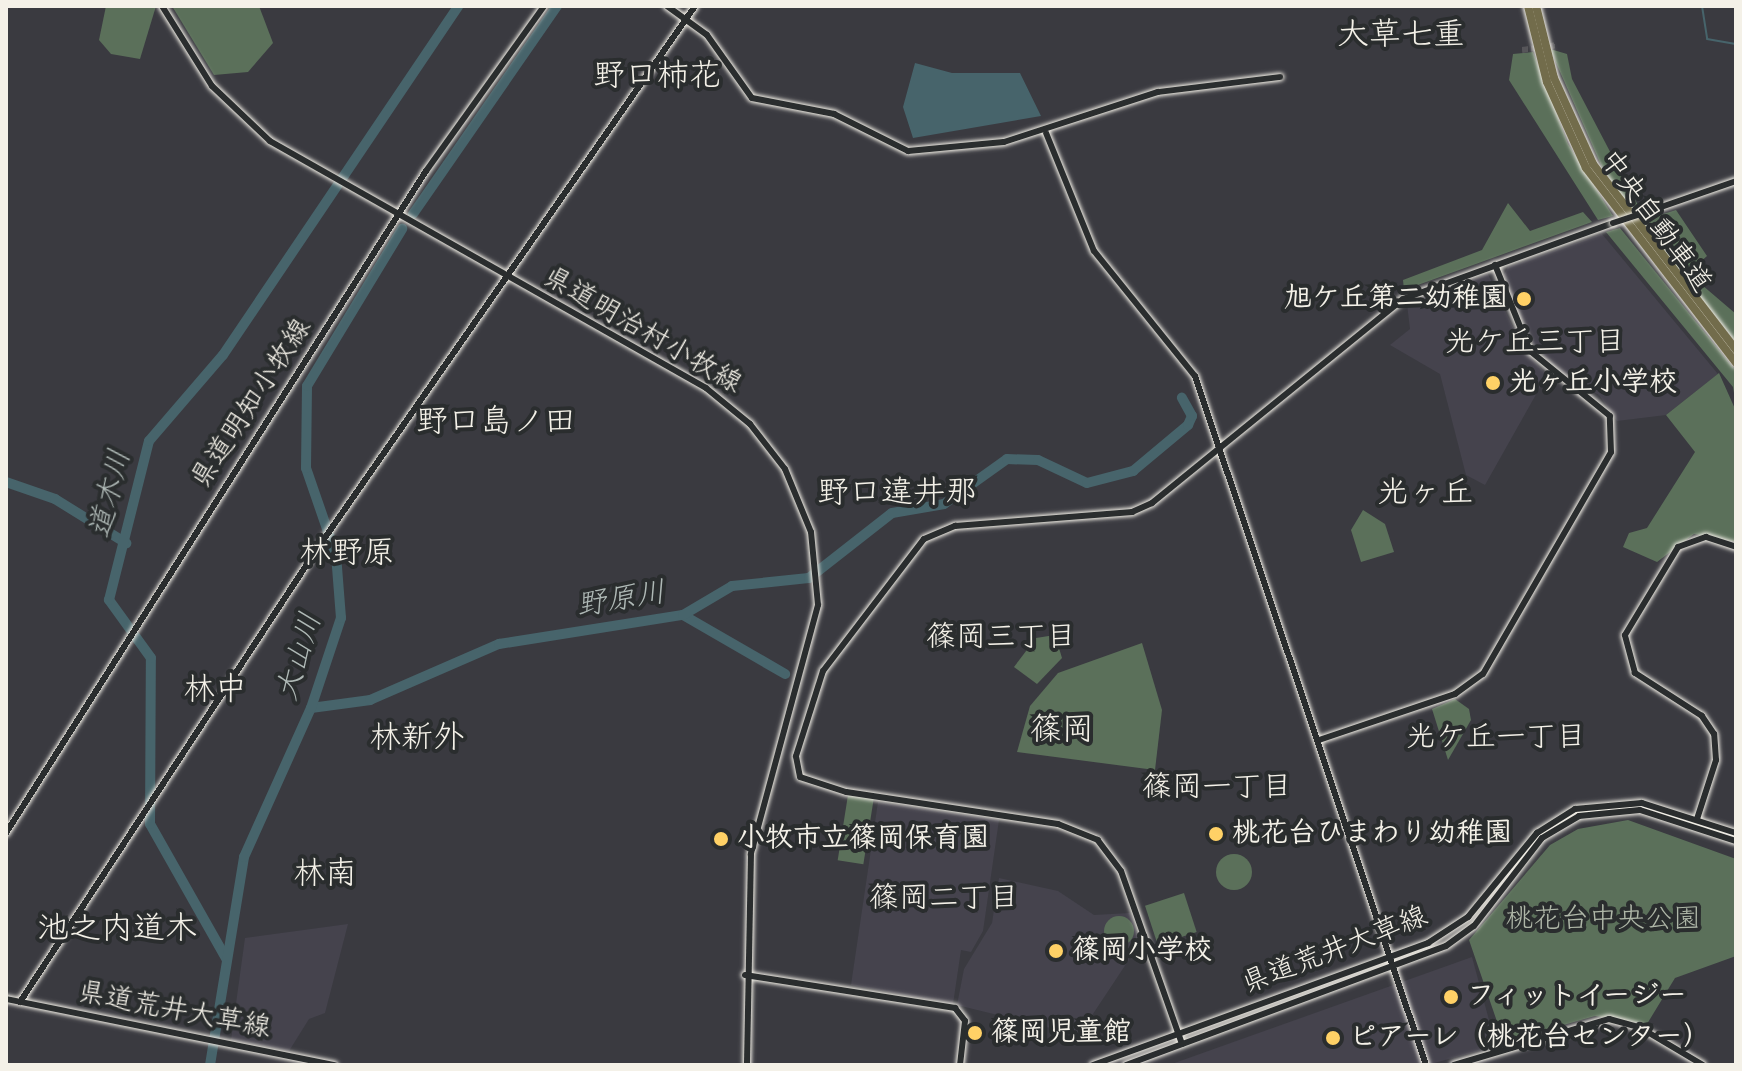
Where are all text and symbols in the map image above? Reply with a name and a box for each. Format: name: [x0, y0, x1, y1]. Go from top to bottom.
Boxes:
district label: 大草七重: [1337, 16, 1465, 54]
district label: 野口柿花: [593, 57, 721, 95]
street label: 中央自動車道: [1592, 144, 1718, 300]
street label: 県道明治村小牧線: [537, 260, 747, 402]
place label: 旭ケ丘第二幼稚園: [1284, 282, 1508, 316]
marker: 旭ケ丘第二幼稚園: [1515, 290, 1533, 308]
street label: 県道明知小牧線: [185, 313, 319, 495]
district label: 光ケ丘三丁目: [1445, 325, 1625, 361]
place label: 光ヶ丘小学校: [1509, 366, 1677, 400]
marker: 光ヶ丘小学校: [1484, 374, 1502, 392]
district label: 野口島ノ田: [416, 403, 576, 441]
water label: 道木川: [83, 446, 139, 542]
district label: 野口違井那: [817, 474, 977, 512]
district label: 光ヶ丘: [1377, 474, 1473, 512]
district label: 林野原: [299, 534, 395, 572]
water label: 野原川: [574, 575, 668, 625]
water label: 大山川: [270, 609, 330, 705]
district label: 篠岡三丁目: [926, 620, 1076, 656]
district label: 林中: [183, 671, 247, 709]
district label: 篠岡: [1030, 711, 1094, 749]
district label: 林新外: [369, 719, 465, 757]
district label: 光ケ丘一丁目: [1406, 720, 1586, 756]
district label: 篠岡一丁目: [1142, 770, 1292, 806]
place label: 桃花台ひまわり幼稚園: [1232, 817, 1512, 851]
place label: 小牧市立篠岡保育園: [737, 822, 989, 856]
marker: 桃花台ひまわり幼稚園: [1207, 825, 1225, 843]
marker: 小牧市立篠岡保育園: [712, 830, 730, 848]
district label: 林南: [293, 855, 357, 893]
district label: 篠岡二丁目: [869, 881, 1019, 917]
street label: 県道荒井大草線: [1237, 900, 1433, 1002]
park label: 桃花台中央公園: [1505, 903, 1701, 937]
district label: 池之内道木: [37, 910, 197, 948]
place label: 篠岡小学校: [1072, 934, 1212, 968]
marker: 篠岡小学校: [1047, 942, 1065, 960]
street label: 県道荒井大草線: [75, 976, 273, 1046]
place label: フィットイージー: [1467, 980, 1689, 1014]
marker: フィットイージー: [1442, 988, 1460, 1006]
place label: 篠岡児童館: [991, 1016, 1131, 1050]
place label: ピアーレ（桃花台センター）: [1349, 1021, 1712, 1055]
marker: 篠岡児童館: [966, 1024, 984, 1042]
marker: ピアーレ（桃花台センター）: [1324, 1029, 1342, 1047]

